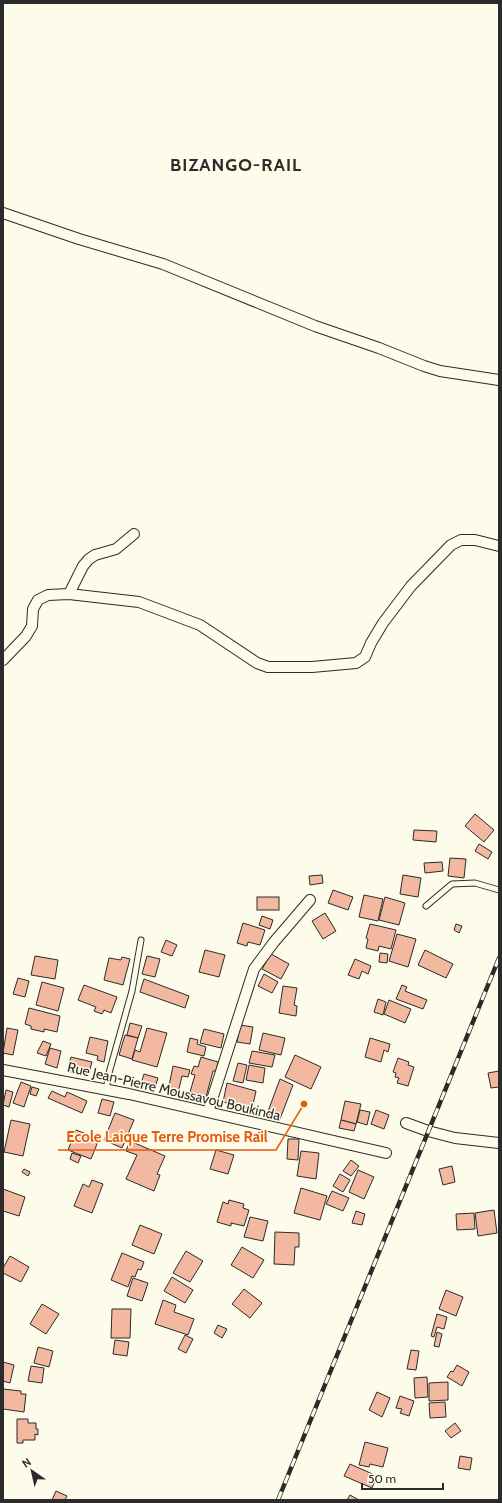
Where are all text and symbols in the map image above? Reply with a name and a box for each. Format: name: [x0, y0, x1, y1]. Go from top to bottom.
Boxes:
district label: BIZANGO-RAIL: [170, 154, 302, 176]
street label: Rue Jean-Pierre Moussavou Boukinda: [66, 1058, 283, 1124]
callout: Ecole Laique Terre Promise Rail: [58, 1123, 276, 1150]
text: Ecole Laique Terre Promise Rail: [66, 1128, 268, 1146]
north arrow: [12, 1451, 52, 1491]
text: N: [19, 1455, 34, 1471]
scale bar: [362, 1465, 443, 1491]
text: 50 m: [368, 1471, 396, 1486]

